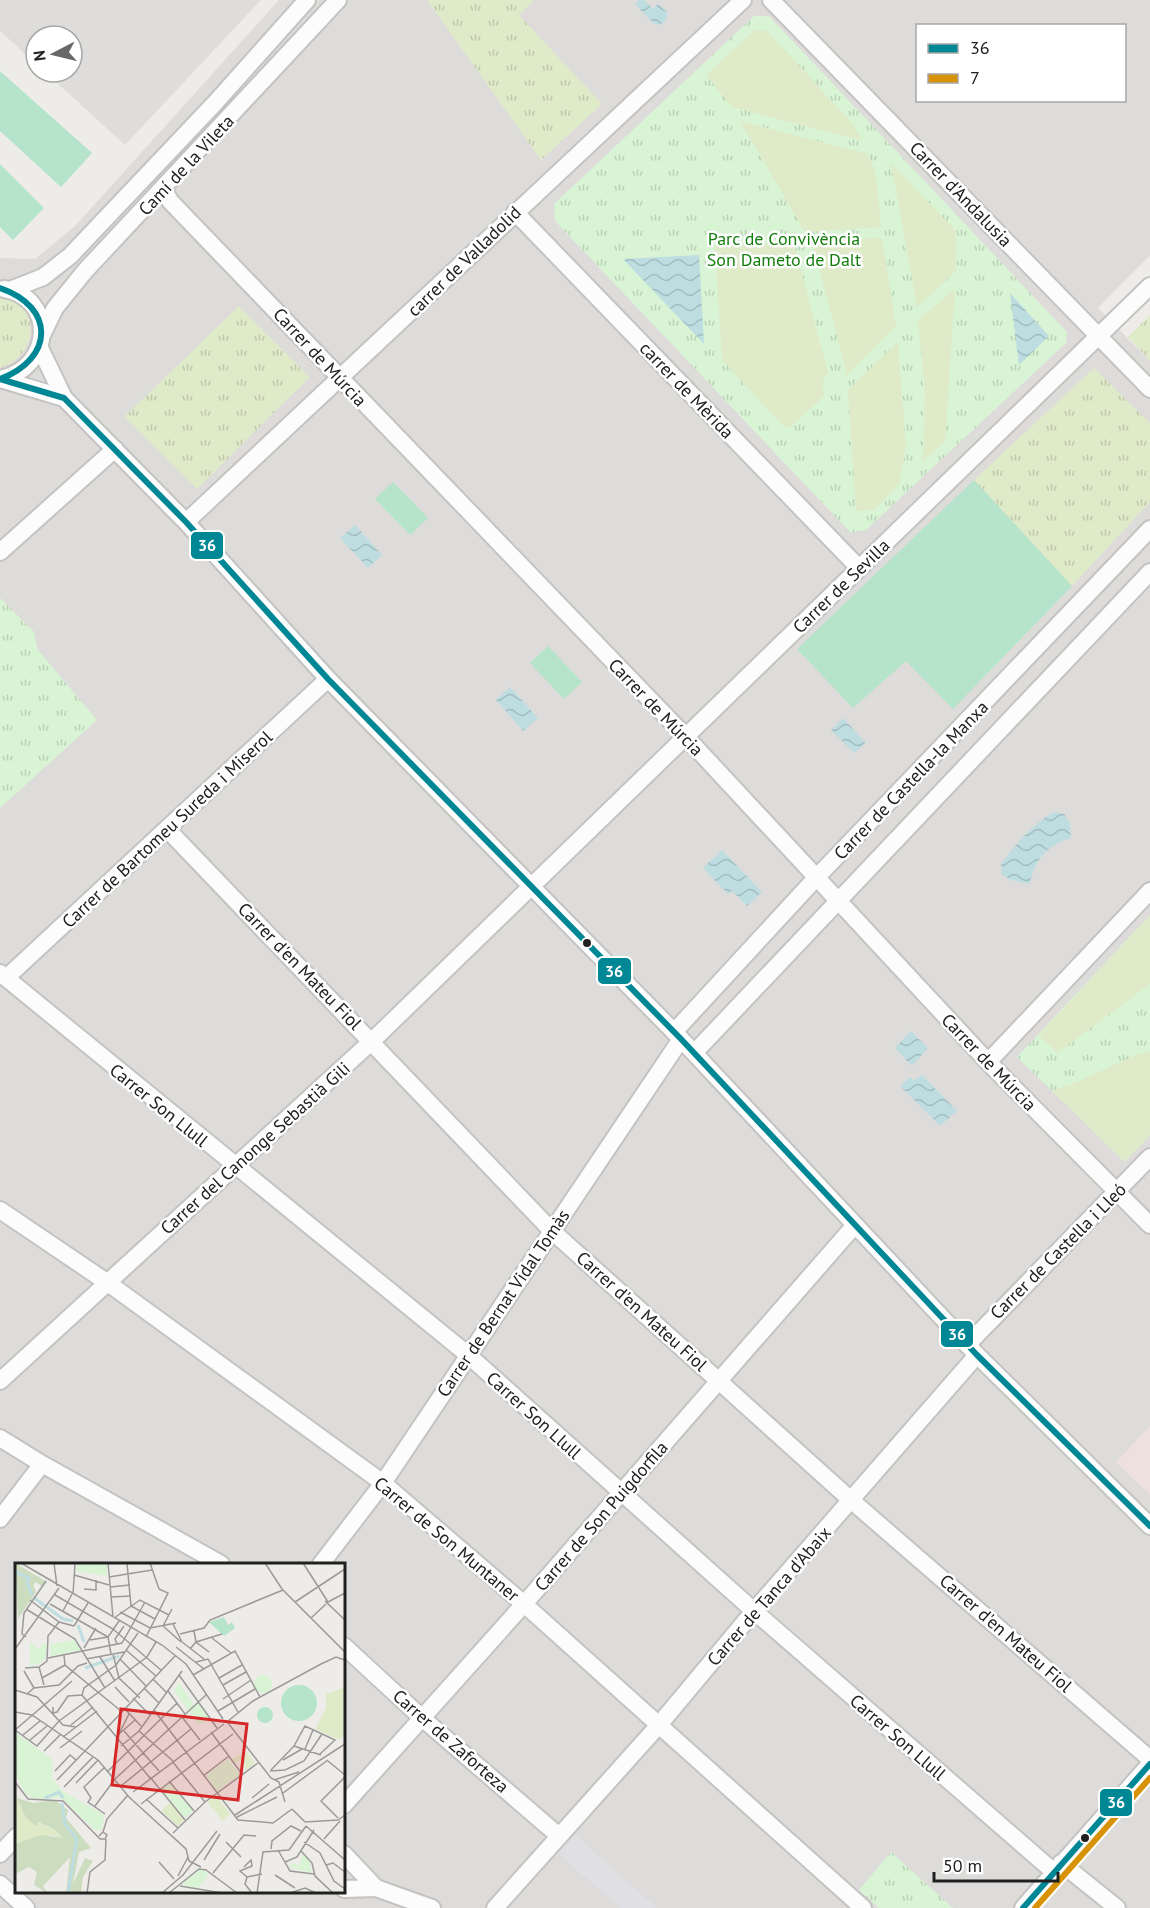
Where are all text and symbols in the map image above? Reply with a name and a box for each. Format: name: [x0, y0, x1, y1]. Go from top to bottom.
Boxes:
north arrow: [24, 24, 84, 84]
legend: [916, 24, 1126, 102]
text: 36: [970, 36, 990, 59]
text: N: [29, 49, 50, 62]
text: 7: [970, 66, 980, 89]
street label: Camí de la Vileta: [133, 110, 239, 220]
street label: Carrer d'Andalusia: [905, 136, 1017, 252]
street label: carrer de Valladolid: [402, 201, 526, 321]
park label: Parc de Convivència Son Dameto de Dalt: [707, 227, 861, 271]
street label: Carrer de Múrcia: [268, 303, 372, 411]
street label: carrer de Mèrida: [635, 337, 739, 443]
line badge: 36: [190, 531, 224, 560]
street label: Carrer de Sevilla: [788, 534, 894, 638]
text: 36: [198, 535, 216, 555]
street label: Carrer de Múrcia: [604, 653, 708, 761]
street label: Carrer de Castella-la Manxa: [829, 696, 993, 864]
street label: Carrer de Bartomeu Sureda i Miserol: [57, 725, 277, 933]
street label: Carrer d'en Mateu Fiol: [233, 897, 367, 1035]
unlabelled marker: [581, 937, 593, 949]
line badge: 36: [597, 957, 632, 985]
text: 36: [605, 961, 623, 981]
street label: Carrer de Múrcia: [937, 1008, 1041, 1116]
street label: Carrer del Canonge Sebastià Gili: [155, 1057, 355, 1239]
street label: Carrer Son Llull: [105, 1058, 213, 1152]
street label: Carrer de Castella i Lleó: [985, 1178, 1131, 1324]
street label: Carrer de Bernat Vidal Tomàs: [432, 1205, 574, 1401]
street label: Carrer d'en Mateu Fiol: [572, 1246, 713, 1376]
line badge: 36: [940, 1320, 974, 1348]
text: 36: [948, 1324, 966, 1344]
street label: Carrer Son Llull: [482, 1366, 587, 1464]
street label: Carrer de Son Puigdorfila: [529, 1436, 673, 1596]
street label: Carrer de Son Muntaner: [370, 1471, 524, 1607]
street label: Carrer de Tanca d'Abaix: [702, 1521, 836, 1671]
inset map: [15, 1563, 345, 1893]
street label: Carrer d'en Mateu Fiol: [935, 1569, 1078, 1697]
street label: Carrer de Zaforteza: [388, 1684, 514, 1798]
street label: Carrer Son Llull: [845, 1689, 951, 1785]
line badge: 36: [1099, 1788, 1133, 1817]
text: 36: [1107, 1792, 1125, 1812]
unlabelled marker: [1079, 1832, 1091, 1844]
scale bar: [934, 1845, 1058, 1883]
text: 50 m: [943, 1854, 982, 1877]

